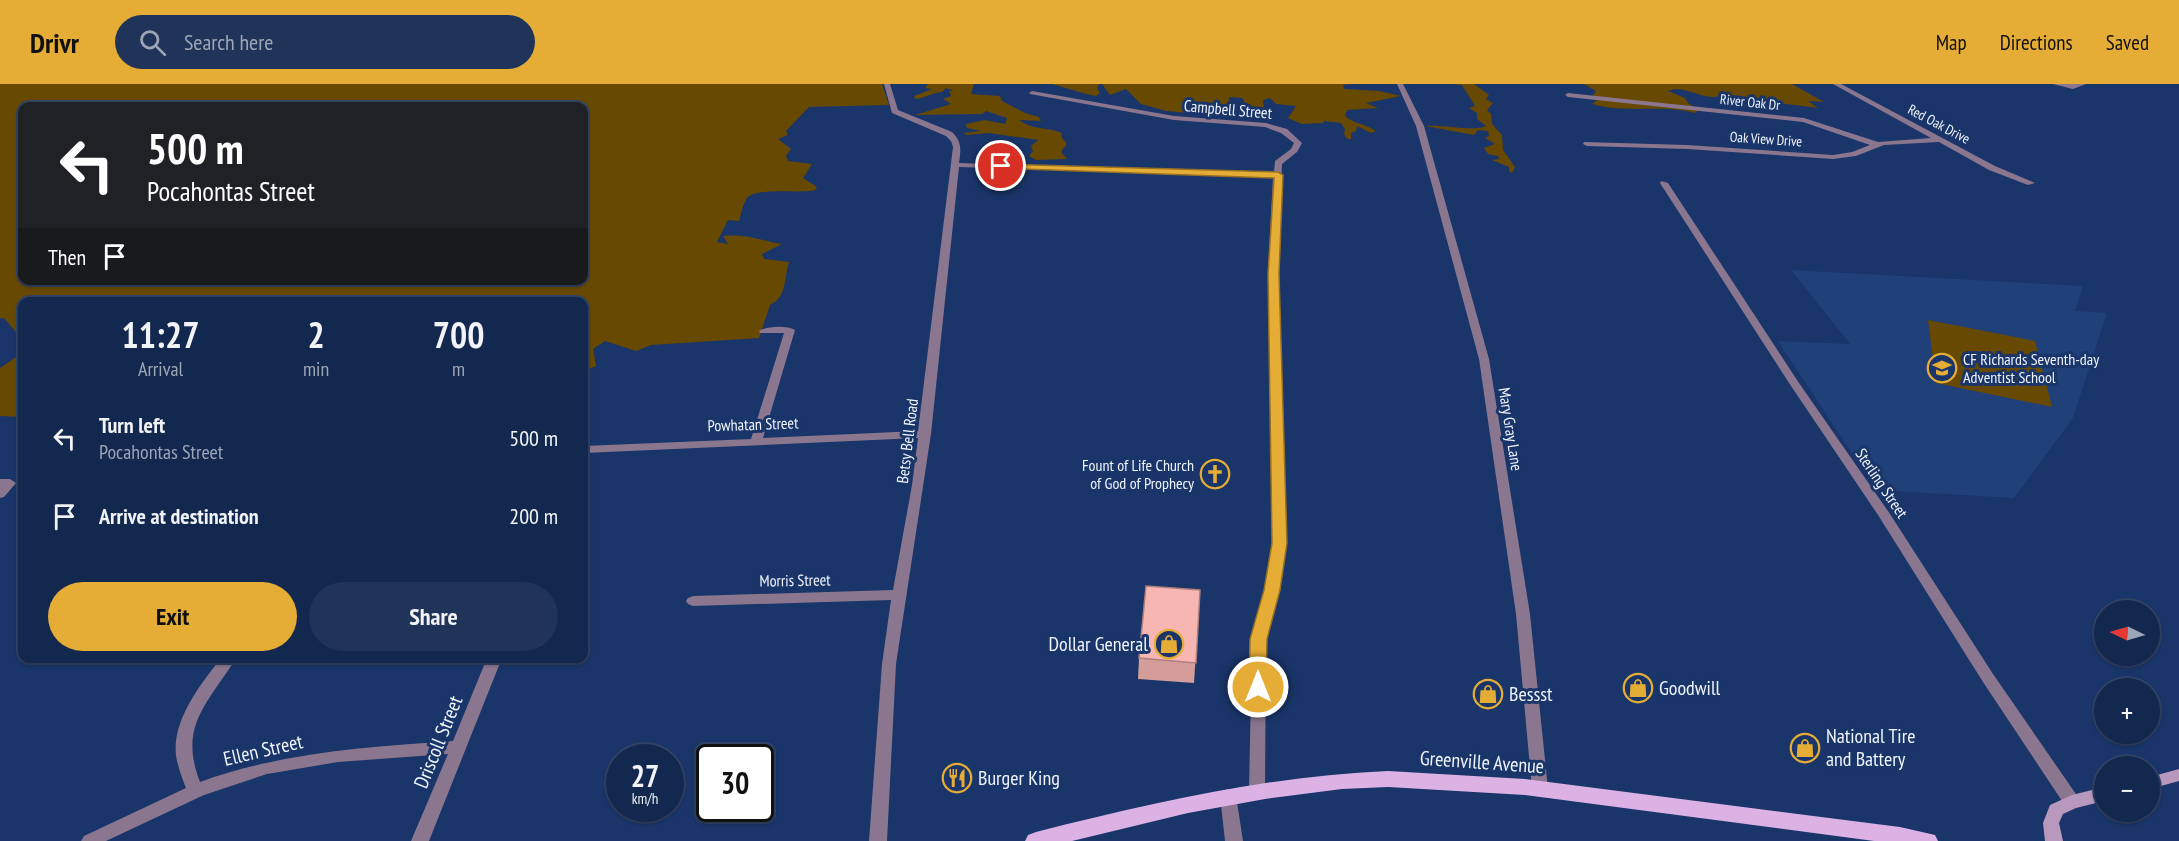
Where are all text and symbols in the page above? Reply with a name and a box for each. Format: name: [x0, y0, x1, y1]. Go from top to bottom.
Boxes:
search box: [115, 15, 535, 69]
text: Drivr: [30, 24, 79, 61]
icon: search: [136, 26, 169, 59]
text: Search here: [184, 28, 273, 56]
text: Map: [1936, 29, 1967, 56]
text: Directions: [2000, 29, 2073, 56]
text: Saved: [2106, 29, 2149, 56]
street label: River Oak Dr: [1719, 90, 1781, 114]
street label: Campbell Street: [1183, 95, 1274, 123]
street label: Red Oak Drive: [1905, 100, 1973, 148]
text: 500 m: [147, 121, 244, 176]
icon: left: [48, 126, 126, 204]
street label: Oak View Drive: [1729, 127, 1803, 151]
pin: [975, 140, 1026, 191]
icon: arrive: [984, 149, 1017, 182]
text: Pocahontas Street: [147, 174, 315, 208]
icon: arrive: [98, 240, 131, 273]
text: Then: [48, 243, 86, 271]
text: 11:27: [122, 311, 199, 358]
text: 2: [307, 311, 325, 358]
text: 700: [433, 311, 484, 358]
place label: CF Richards Seventh-day Adventist School: [1963, 349, 2099, 387]
school or university icon: CF Richards Seventh-day Adventist School: [1926, 352, 1958, 384]
text: Arrival: [138, 356, 183, 382]
text: min: [303, 356, 329, 382]
text: m: [452, 356, 465, 382]
street label: Mary Gray Lane: [1495, 386, 1527, 472]
street label: Betsy Bell Road: [892, 397, 922, 484]
text: Turn left: [99, 411, 165, 439]
street label: Powhatan Street: [707, 412, 799, 436]
icon: left: [48, 422, 81, 455]
text: 500 m: [509, 424, 558, 452]
text: Pocahontas Street: [99, 439, 223, 465]
street label: Sterling Street: [1851, 444, 1913, 522]
place label: Fount of Life Church of God of Prophecy: [1082, 455, 1194, 493]
church icon: Fount of Life Church of God of Prophecy: [1199, 458, 1231, 490]
icon: arrive: [48, 500, 81, 533]
text: Arrive at destination: [99, 502, 259, 530]
text: 200 m: [509, 502, 558, 530]
street label: Morris Street: [759, 569, 831, 591]
button: Exit: [48, 582, 297, 651]
button: Share: [309, 582, 558, 651]
north arrow: [2094, 600, 2160, 666]
map controls: [2094, 600, 2160, 822]
shop icon: Dollar General: [1153, 628, 1185, 660]
place label: Dollar General: [1049, 631, 1148, 657]
position arrow: [1226, 655, 1290, 719]
shop icon: Goodwill: [1622, 672, 1654, 704]
place label: Goodwill: [1659, 675, 1721, 701]
shop icon: Bessst: [1472, 678, 1504, 710]
button: +: [2094, 678, 2160, 744]
place label: Bessst: [1509, 681, 1553, 707]
street label: Driscoll Street: [408, 691, 468, 792]
place label: National Tire and Battery: [1826, 723, 1915, 772]
street label: Ellen Street: [221, 728, 306, 772]
shop icon: National Tire and Battery: [1789, 732, 1821, 764]
speed limit sign: 30: [696, 744, 774, 822]
street label: Greenville Avenue: [1419, 745, 1545, 779]
text: 27: [631, 756, 659, 795]
button: −: [2094, 756, 2160, 822]
restaurant icon: Burger King: [941, 762, 973, 794]
place label: Burger King: [978, 765, 1060, 791]
text: km/h: [632, 789, 658, 808]

